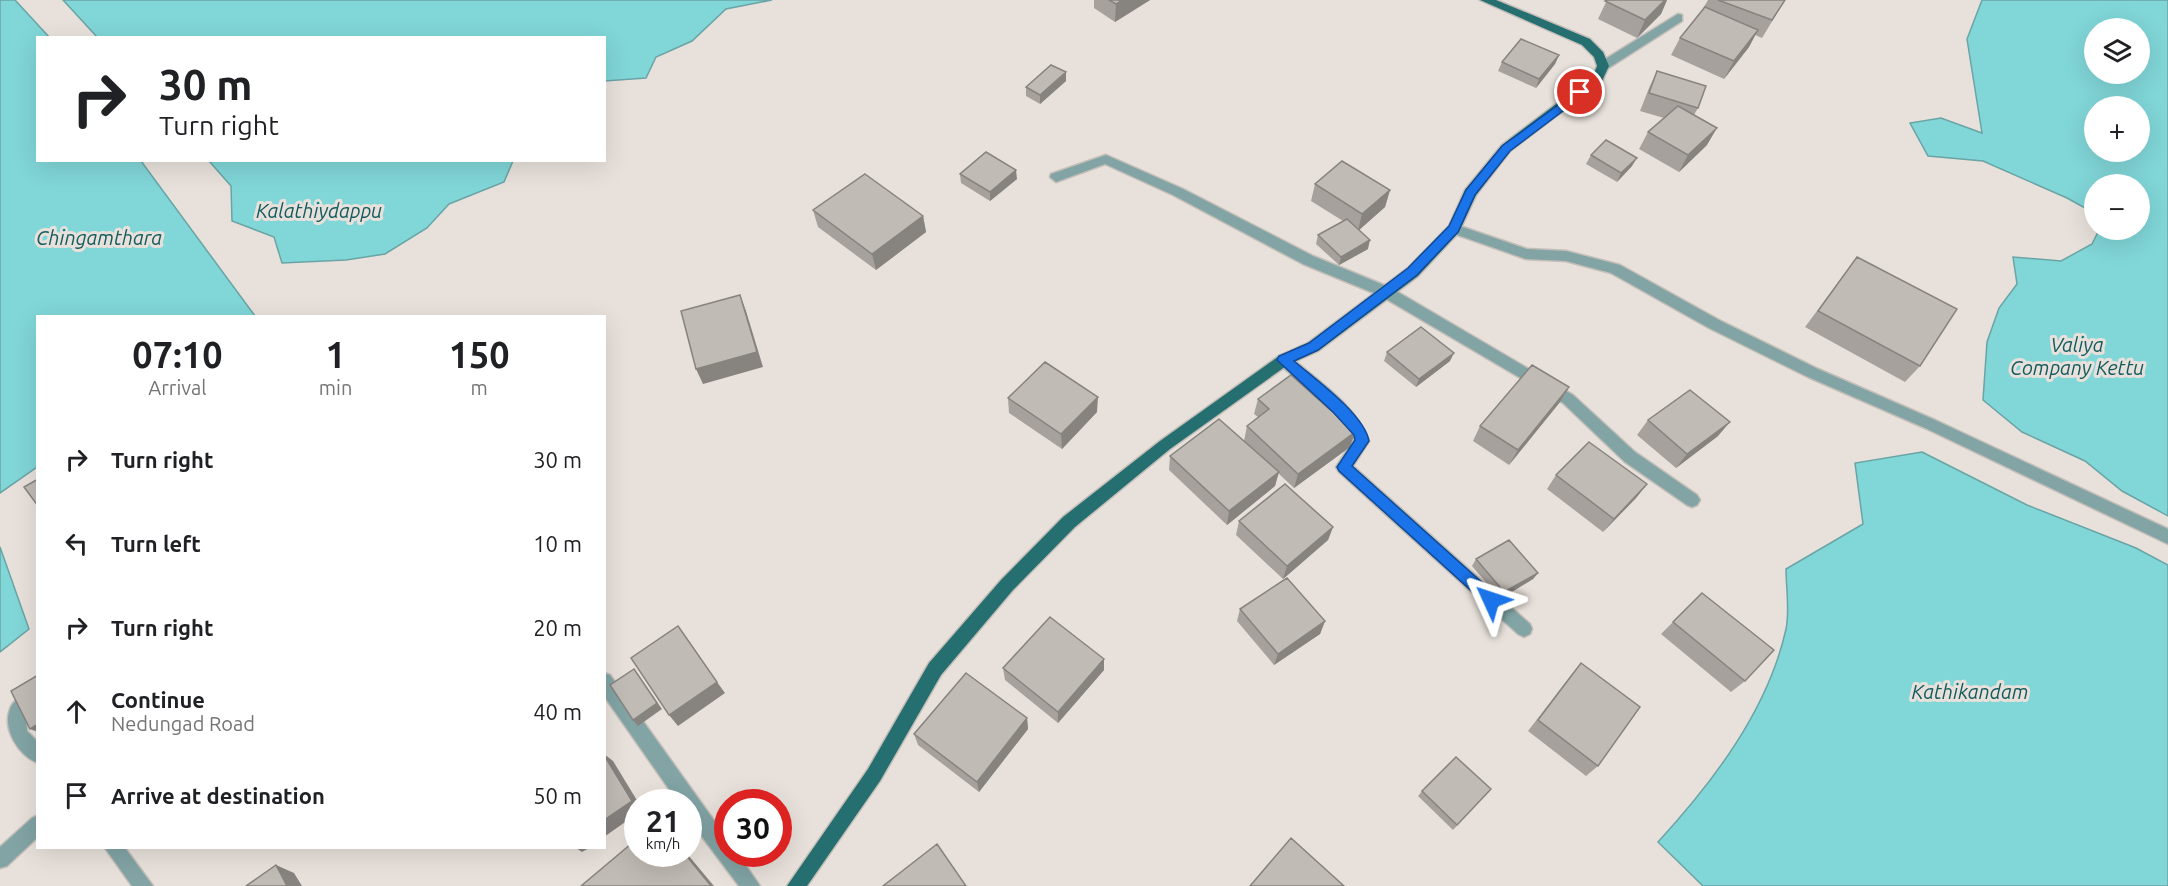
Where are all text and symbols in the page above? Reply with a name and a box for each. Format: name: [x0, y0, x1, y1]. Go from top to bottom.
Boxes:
map controls: [2084, 18, 2150, 240]
button: layers: [2084, 18, 2150, 84]
icon: right: [60, 60, 138, 138]
text: 30 m: [159, 61, 253, 108]
pin: [1554, 66, 1605, 117]
icon: arrive: [1563, 75, 1596, 108]
button: +: [2084, 96, 2150, 162]
text: Turn right: [159, 110, 279, 140]
button: −: [2084, 174, 2150, 240]
water label: Kalathiydappu: [256, 199, 382, 222]
water label: Chingamthara: [36, 226, 162, 249]
water label: Valiya Company Kettu: [2010, 333, 2144, 379]
text: 07:10: [132, 334, 222, 375]
text: 1: [325, 334, 346, 375]
text: 150: [449, 334, 510, 375]
text: Arrival: [148, 376, 207, 399]
text: min: [319, 376, 352, 399]
text: m: [471, 376, 488, 399]
icon: right: [60, 443, 93, 476]
text: Turn right: [111, 447, 213, 472]
text: 30 m: [533, 447, 582, 472]
icon: left: [60, 527, 93, 560]
text: Turn left: [111, 531, 201, 556]
text: 10 m: [533, 531, 582, 556]
position arrow: [1459, 568, 1523, 632]
icon: right: [60, 611, 93, 644]
text: Turn right: [111, 615, 213, 640]
text: 20 m: [533, 615, 582, 640]
water label: Kathikandam: [1912, 680, 2028, 703]
text: Continue: [111, 687, 205, 712]
icon: ahead: [60, 695, 93, 728]
text: 40 m: [533, 699, 582, 724]
text: Nedungad Road: [111, 712, 255, 735]
icon: arrive: [60, 779, 93, 812]
text: Arrive at destination: [111, 783, 325, 808]
text: 50 m: [533, 783, 582, 808]
speed limit sign: 30: [714, 789, 792, 867]
text: 21: [646, 804, 680, 838]
text: km/h: [646, 835, 680, 852]

